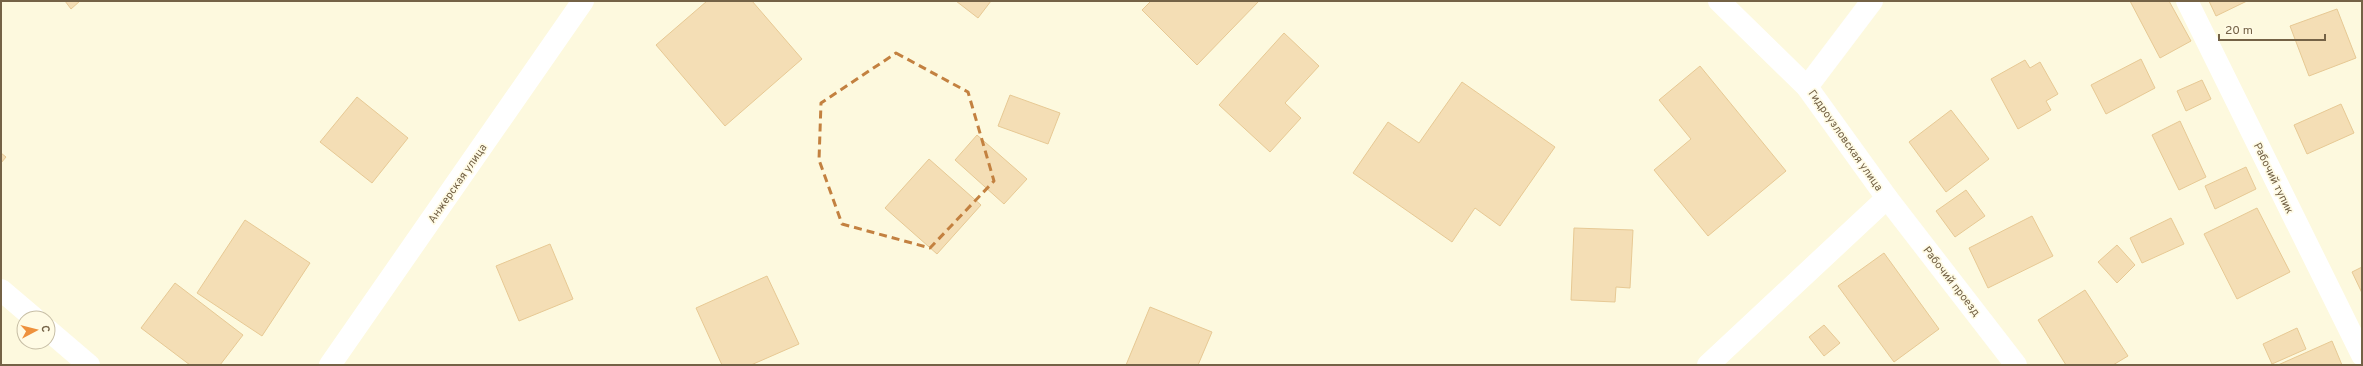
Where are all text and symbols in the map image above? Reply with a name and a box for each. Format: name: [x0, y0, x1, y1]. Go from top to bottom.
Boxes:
scale bar: [2219, 16, 2325, 42]
text: 20 m: [2225, 23, 2253, 39]
street label: Гидроузловская улица: [1805, 87, 1886, 194]
street label: Анжерская улица: [425, 141, 491, 226]
street label: Рабочий тупик: [2250, 141, 2296, 216]
street label: Рабочий проезд: [1919, 244, 1983, 319]
north arrow: [16, 310, 56, 350]
text: С: [38, 325, 52, 333]

